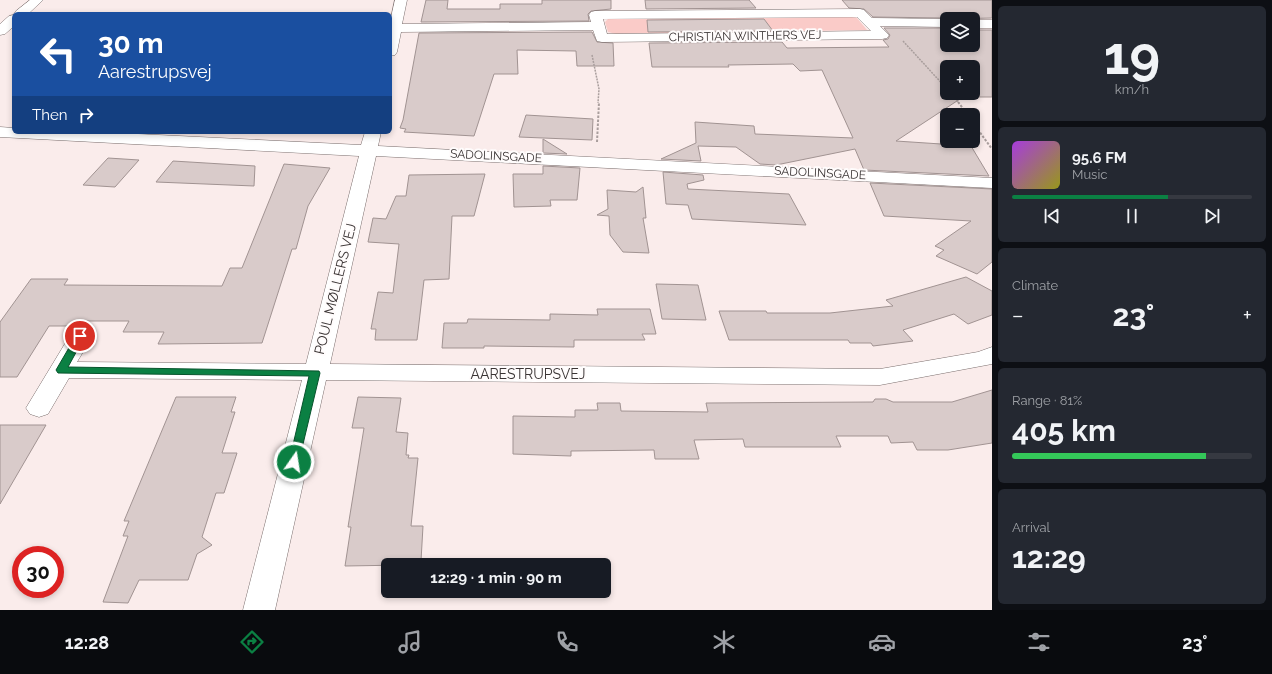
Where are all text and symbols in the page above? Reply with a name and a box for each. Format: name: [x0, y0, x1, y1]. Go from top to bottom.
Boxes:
map controls: [940, 12, 980, 148]
button: layers: [940, 12, 980, 52]
text: 19: [1104, 25, 1160, 86]
text: 30 m: [98, 27, 164, 60]
icon: left: [32, 28, 84, 80]
street label: CHRISTIAN WINTHERS VEJ: [669, 28, 821, 44]
button: +: [940, 60, 980, 100]
text: Aarestrupsvej: [98, 61, 212, 82]
text: km/h: [1115, 82, 1149, 97]
icon: right: [75, 104, 97, 126]
text: Then: [32, 106, 67, 124]
button: −: [940, 108, 980, 148]
street label: SADOLINSGADE: [450, 147, 542, 165]
text: 95.6 FM: [1072, 149, 1127, 167]
street label: SADOLINSGADE: [774, 164, 866, 182]
text: Music: [1072, 167, 1107, 182]
icon: previous: [1041, 205, 1063, 227]
icon: pause: [1121, 205, 1143, 227]
icon: next: [1201, 205, 1223, 227]
street label: POUL MØLLERS VEJ: [311, 222, 359, 356]
text: Climate: [1012, 278, 1058, 293]
text: 23°: [1112, 298, 1154, 333]
text: −: [1012, 302, 1024, 328]
text: +: [1243, 302, 1252, 328]
pin: [63, 319, 97, 353]
icon: arrive: [69, 325, 91, 347]
street label: AARESTRUPSVEJ: [470, 366, 586, 382]
text: Range · 81%: [1012, 393, 1082, 408]
text: 405 km: [1012, 413, 1116, 448]
position arrow: [273, 441, 315, 483]
text: Arrival: [1012, 520, 1050, 535]
text: 12:29: [1012, 540, 1086, 575]
speed limit sign: 30: [12, 546, 64, 598]
text: 12:29 · 1 min · 90 m: [430, 569, 562, 587]
icon: directions: [238, 628, 266, 656]
icon: music: [396, 628, 424, 656]
icon: phone: [553, 628, 581, 656]
icon: climate: [710, 628, 738, 656]
icon: car: [868, 628, 896, 656]
icon: filters: [1025, 628, 1053, 656]
text: 12:28: [65, 632, 109, 653]
text: 23°: [1182, 632, 1207, 653]

